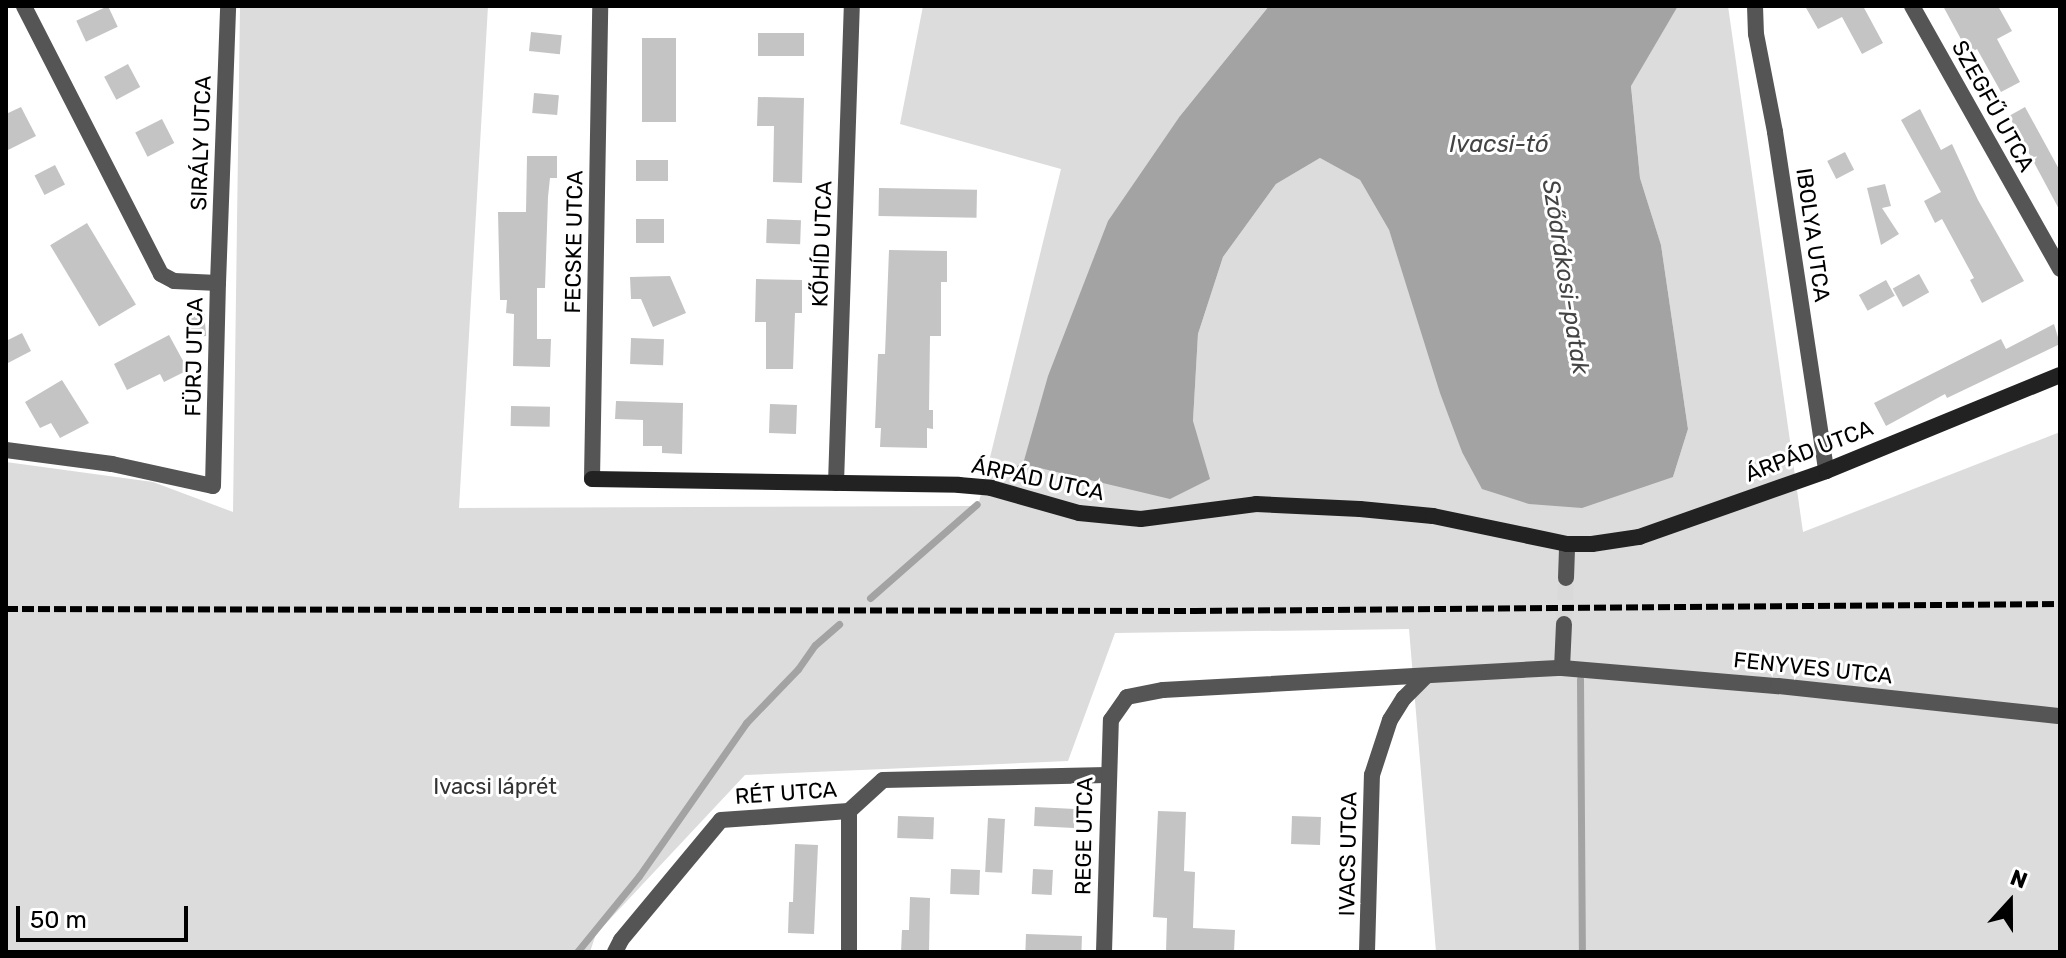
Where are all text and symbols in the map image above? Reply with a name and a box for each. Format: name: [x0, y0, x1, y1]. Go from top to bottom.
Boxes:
street label: SZEGFŰ UTCA: [1946, 36, 2040, 176]
street label: SIRÁLY UTCA: [185, 75, 217, 211]
water label: Ivacsi-tó: [1449, 131, 1549, 159]
street label: IBOLYA UTCA: [1790, 166, 1836, 304]
street label: FECSKE UTCA: [560, 170, 588, 314]
water label: Sződrákosi-patak: [1535, 177, 1595, 377]
street label: KŐHÍD UTCA: [807, 180, 837, 308]
street label: FÜRJ UTCA: [180, 297, 208, 417]
street label: ÁRPÁD UTCA: [1741, 415, 1877, 487]
street label: ÁRPÁD UTCA: [969, 452, 1107, 506]
street label: FENYVES UTCA: [1732, 647, 1894, 689]
park label: Ivacsi láprét: [433, 774, 557, 800]
street label: RÉT UTCA: [734, 776, 838, 810]
street label: REGE UTCA: [1070, 777, 1098, 895]
street label: IVACS UTCA: [1334, 791, 1362, 917]
north arrow: [1970, 862, 2050, 942]
text: N: [2007, 864, 2031, 895]
scale bar: [20, 890, 192, 940]
text: 50 m: [30, 906, 87, 934]

